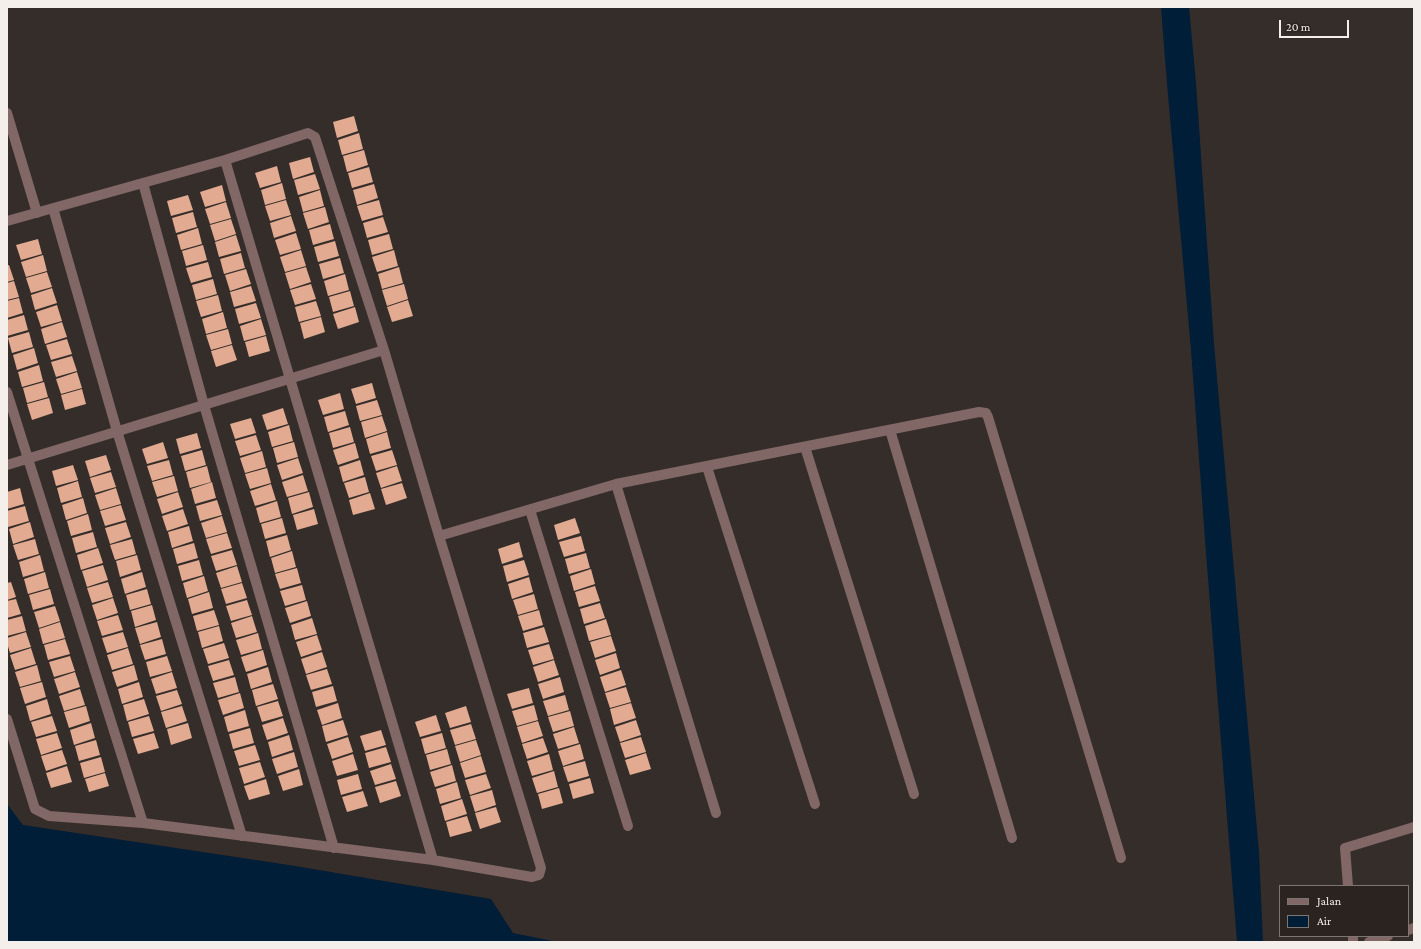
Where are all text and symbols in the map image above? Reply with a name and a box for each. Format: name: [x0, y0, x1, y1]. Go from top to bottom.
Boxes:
scale bar: [1281, 12, 1351, 38]
text: 20 m: [1286, 20, 1310, 34]
legend: [1279, 885, 1409, 937]
text: Jalan: [1317, 894, 1341, 908]
text: Air: [1317, 914, 1331, 928]

